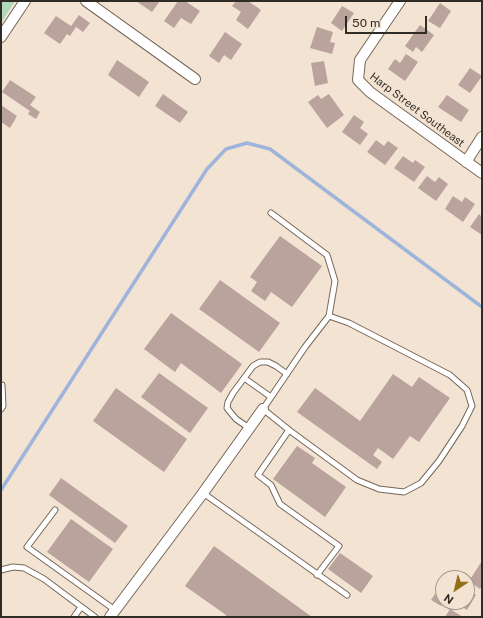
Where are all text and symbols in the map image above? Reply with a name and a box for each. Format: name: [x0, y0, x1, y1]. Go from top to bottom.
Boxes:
scale bar: [347, 8, 429, 34]
text: 50 m: [352, 16, 380, 30]
street label: Harp Street Southeast: [367, 70, 467, 150]
north arrow: [435, 570, 475, 610]
text: N: [442, 592, 456, 606]

